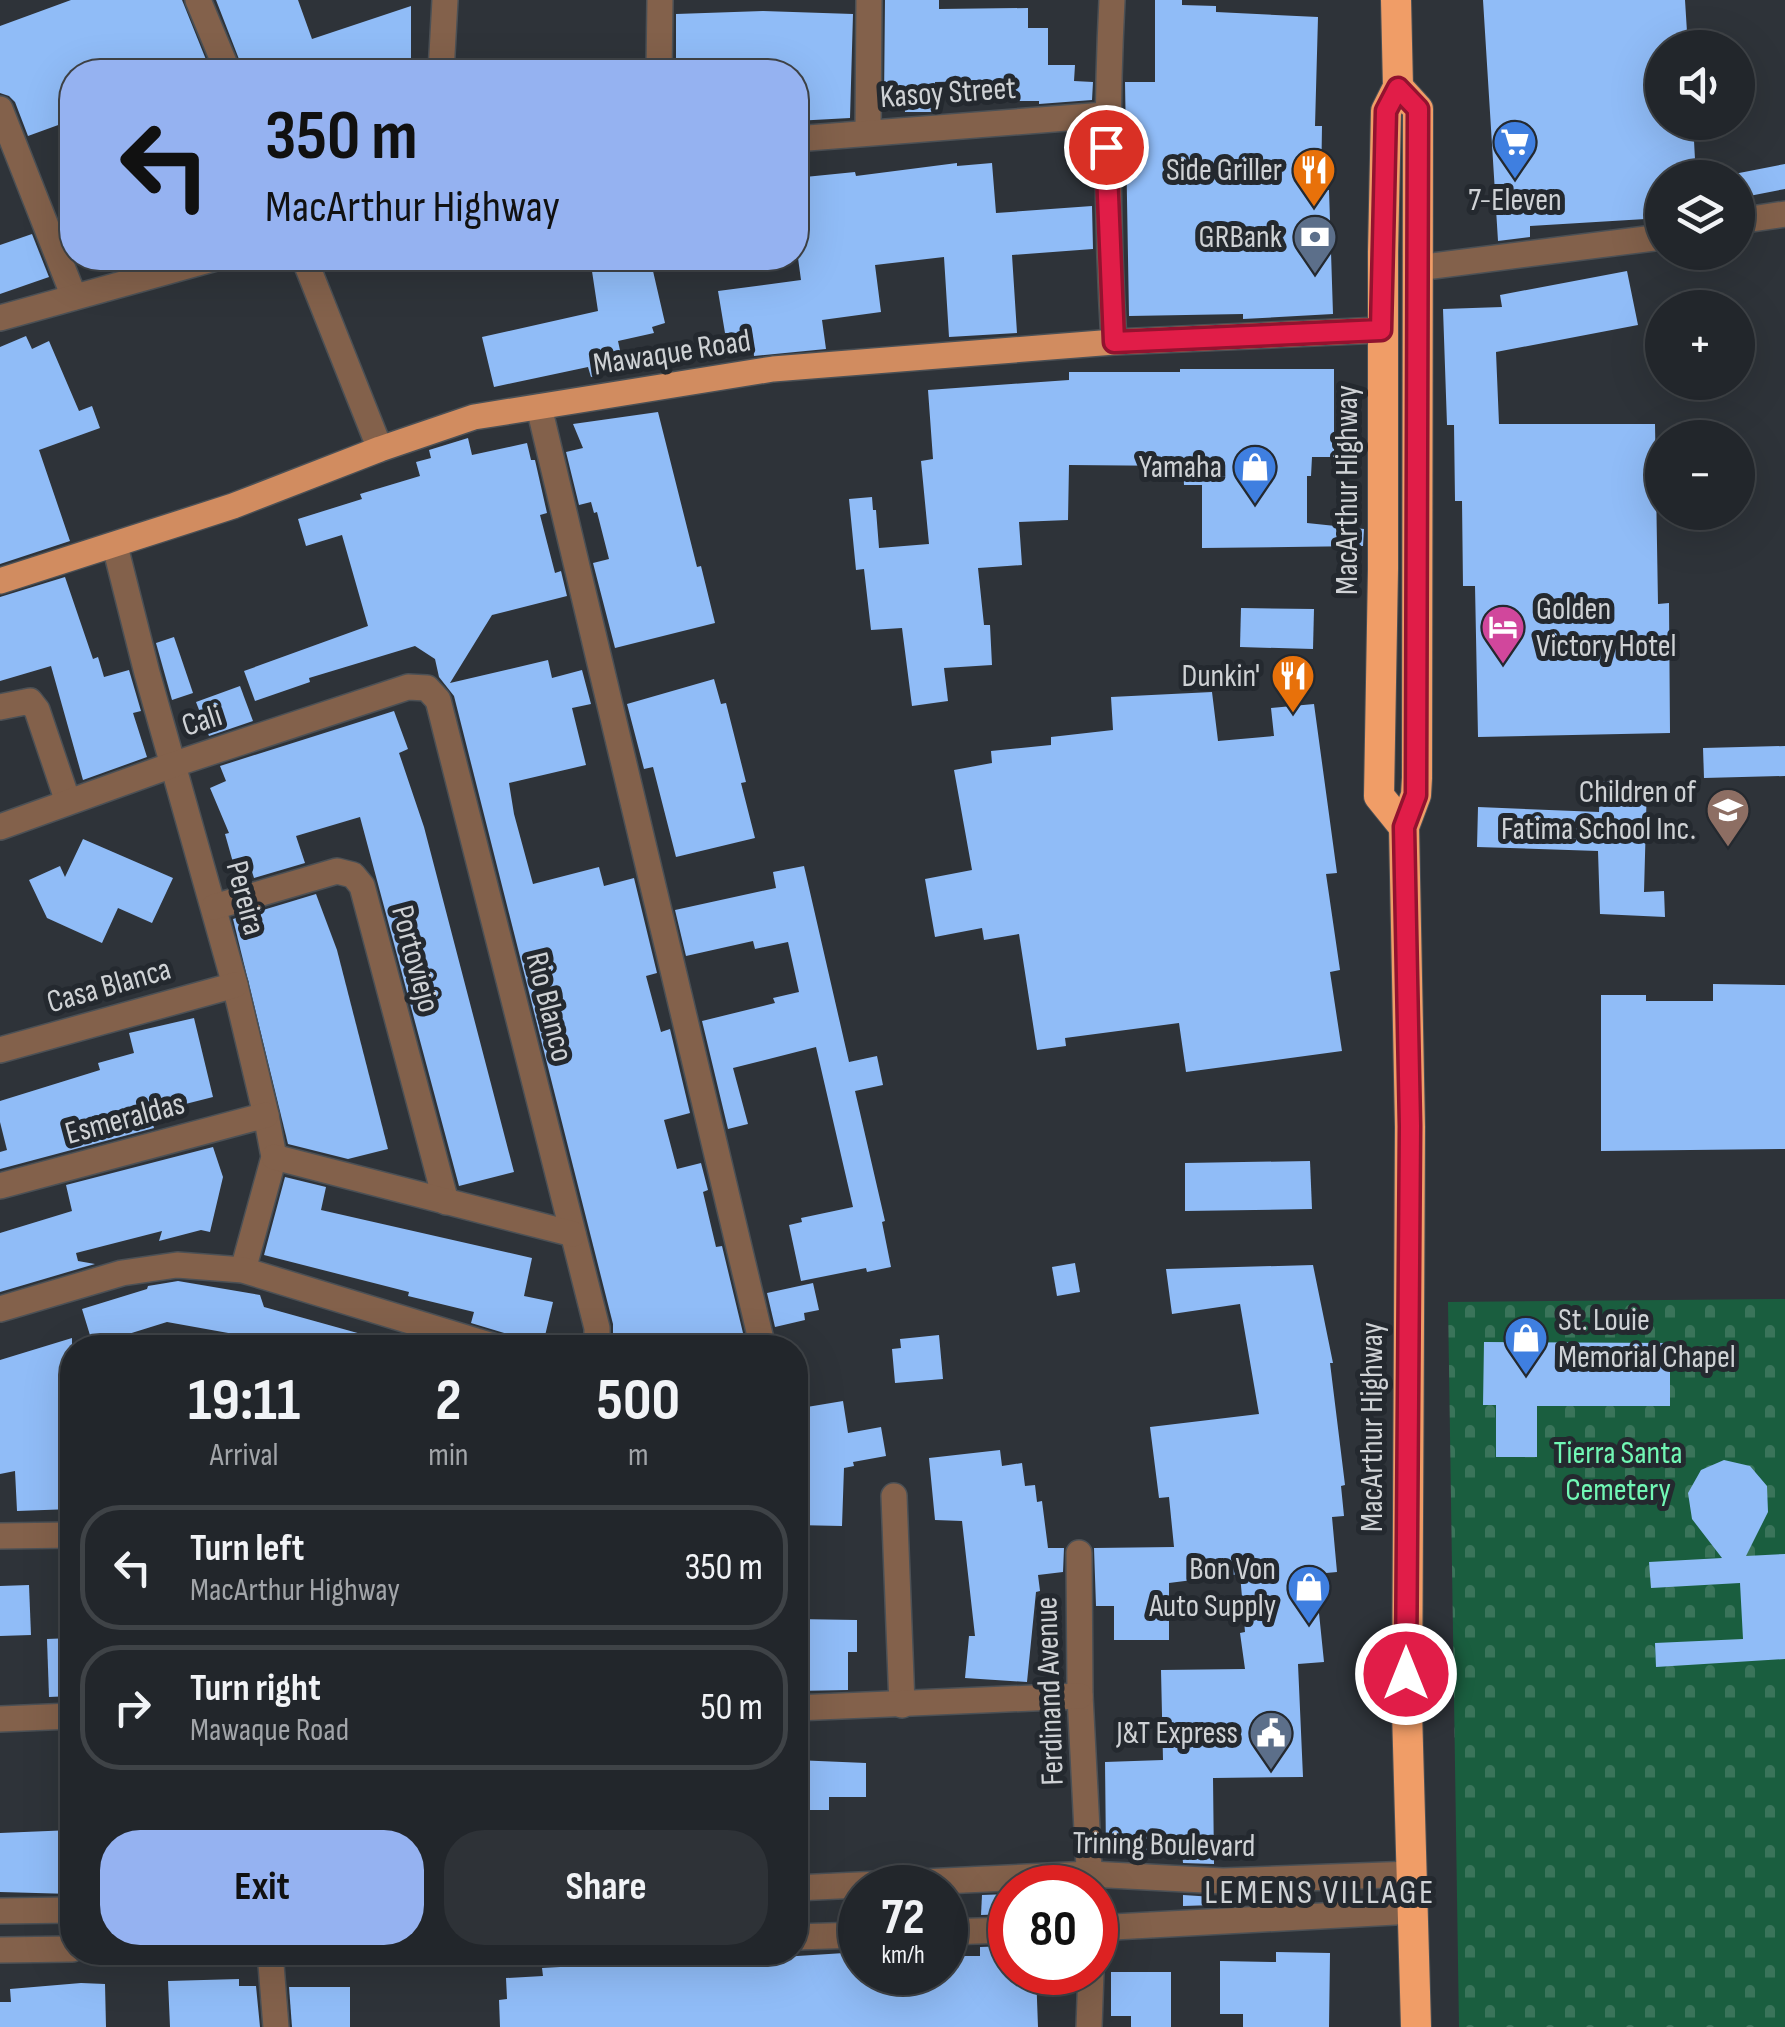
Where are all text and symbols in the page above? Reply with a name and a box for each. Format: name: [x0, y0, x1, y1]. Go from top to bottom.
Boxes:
map controls: [1645, 30, 1755, 530]
button: sound: [1645, 30, 1755, 140]
street label: Kasoy Street: [879, 69, 1017, 117]
text: 350 m: [265, 95, 418, 179]
icon: left: [100, 100, 230, 230]
pin: [1064, 105, 1149, 190]
supermarket icon: 7-Eleven: [1492, 119, 1538, 180]
icon: arrive: [1079, 120, 1134, 175]
restaurant icon: Side Griller: [1291, 147, 1337, 208]
place label: Side Griller: [1166, 151, 1282, 190]
button: layers: [1645, 160, 1755, 270]
text: MacArthur Highway: [265, 180, 560, 235]
place label: 7-Eleven: [1468, 181, 1562, 220]
bank icon: GRBank: [1292, 214, 1338, 275]
place label: GRBank: [1199, 218, 1282, 257]
button: +: [1645, 290, 1755, 400]
street label: Mawaque Road: [590, 321, 754, 385]
street label: MacArthur Highway: [1328, 385, 1367, 595]
button: −: [1645, 420, 1755, 530]
shop icon: Yamaha: [1232, 444, 1278, 505]
place label: Yamaha: [1139, 448, 1222, 487]
place label: Golden Victory Hotel: [1536, 590, 1676, 666]
hotel icon: Golden Victory Hotel: [1480, 604, 1526, 665]
restaurant icon: Dunkin': [1270, 653, 1316, 714]
place label: Dunkin': [1181, 657, 1260, 696]
street label: Cali: [177, 696, 227, 746]
place label: Children of Fatima School Inc.: [1501, 773, 1697, 849]
school or university icon: Children of Fatima School Inc.: [1705, 787, 1751, 848]
street label: Pereira: [216, 857, 274, 939]
street label: Portoviejo: [382, 901, 448, 1017]
street label: Rio Blanco: [517, 948, 581, 1066]
street label: Casa Blanca: [43, 950, 175, 1022]
street label: Esmeraldas: [61, 1084, 189, 1154]
place label: St. Louie Memorial Chapel: [1558, 1301, 1736, 1377]
shop icon: St. Louie Memorial Chapel: [1503, 1315, 1549, 1376]
street label: MacArthur Highway: [1353, 1322, 1392, 1532]
text: 19:11: [188, 1365, 300, 1437]
text: 2: [435, 1365, 462, 1437]
text: 500: [597, 1365, 680, 1437]
park label: Tierra Santa Cemetery: [1554, 1434, 1682, 1510]
text: Arrival: [210, 1436, 279, 1475]
text: min: [428, 1436, 469, 1475]
text: m: [628, 1436, 649, 1475]
text: Turn left: [190, 1526, 304, 1571]
icon: left: [105, 1540, 160, 1595]
text: 350 m: [684, 1545, 763, 1590]
place label: Bon Von Auto Supply: [1148, 1550, 1276, 1626]
shop icon: Bon Von Auto Supply: [1286, 1564, 1332, 1625]
text: MacArthur Highway: [190, 1571, 400, 1610]
street label: Ferdinand Avenue: [1027, 1596, 1073, 1786]
position arrow: [1354, 1622, 1458, 1726]
text: Turn right: [190, 1666, 321, 1711]
icon: right: [105, 1680, 160, 1735]
text: 50 m: [700, 1685, 763, 1730]
public building icon: J&T Express: [1248, 1710, 1294, 1771]
text: Mawaque Road: [190, 1711, 349, 1750]
place label: J&T Express: [1115, 1714, 1238, 1753]
street label: Trining Boulevard: [1072, 1824, 1256, 1866]
button: Exit: [100, 1830, 424, 1945]
button: Share: [444, 1830, 768, 1945]
speed limit sign: 80: [988, 1865, 1118, 1995]
district label: LEMENS VILLAGE: [1204, 1871, 1436, 1914]
text: 72: [881, 1888, 925, 1948]
text: km/h: [881, 1940, 925, 1971]

